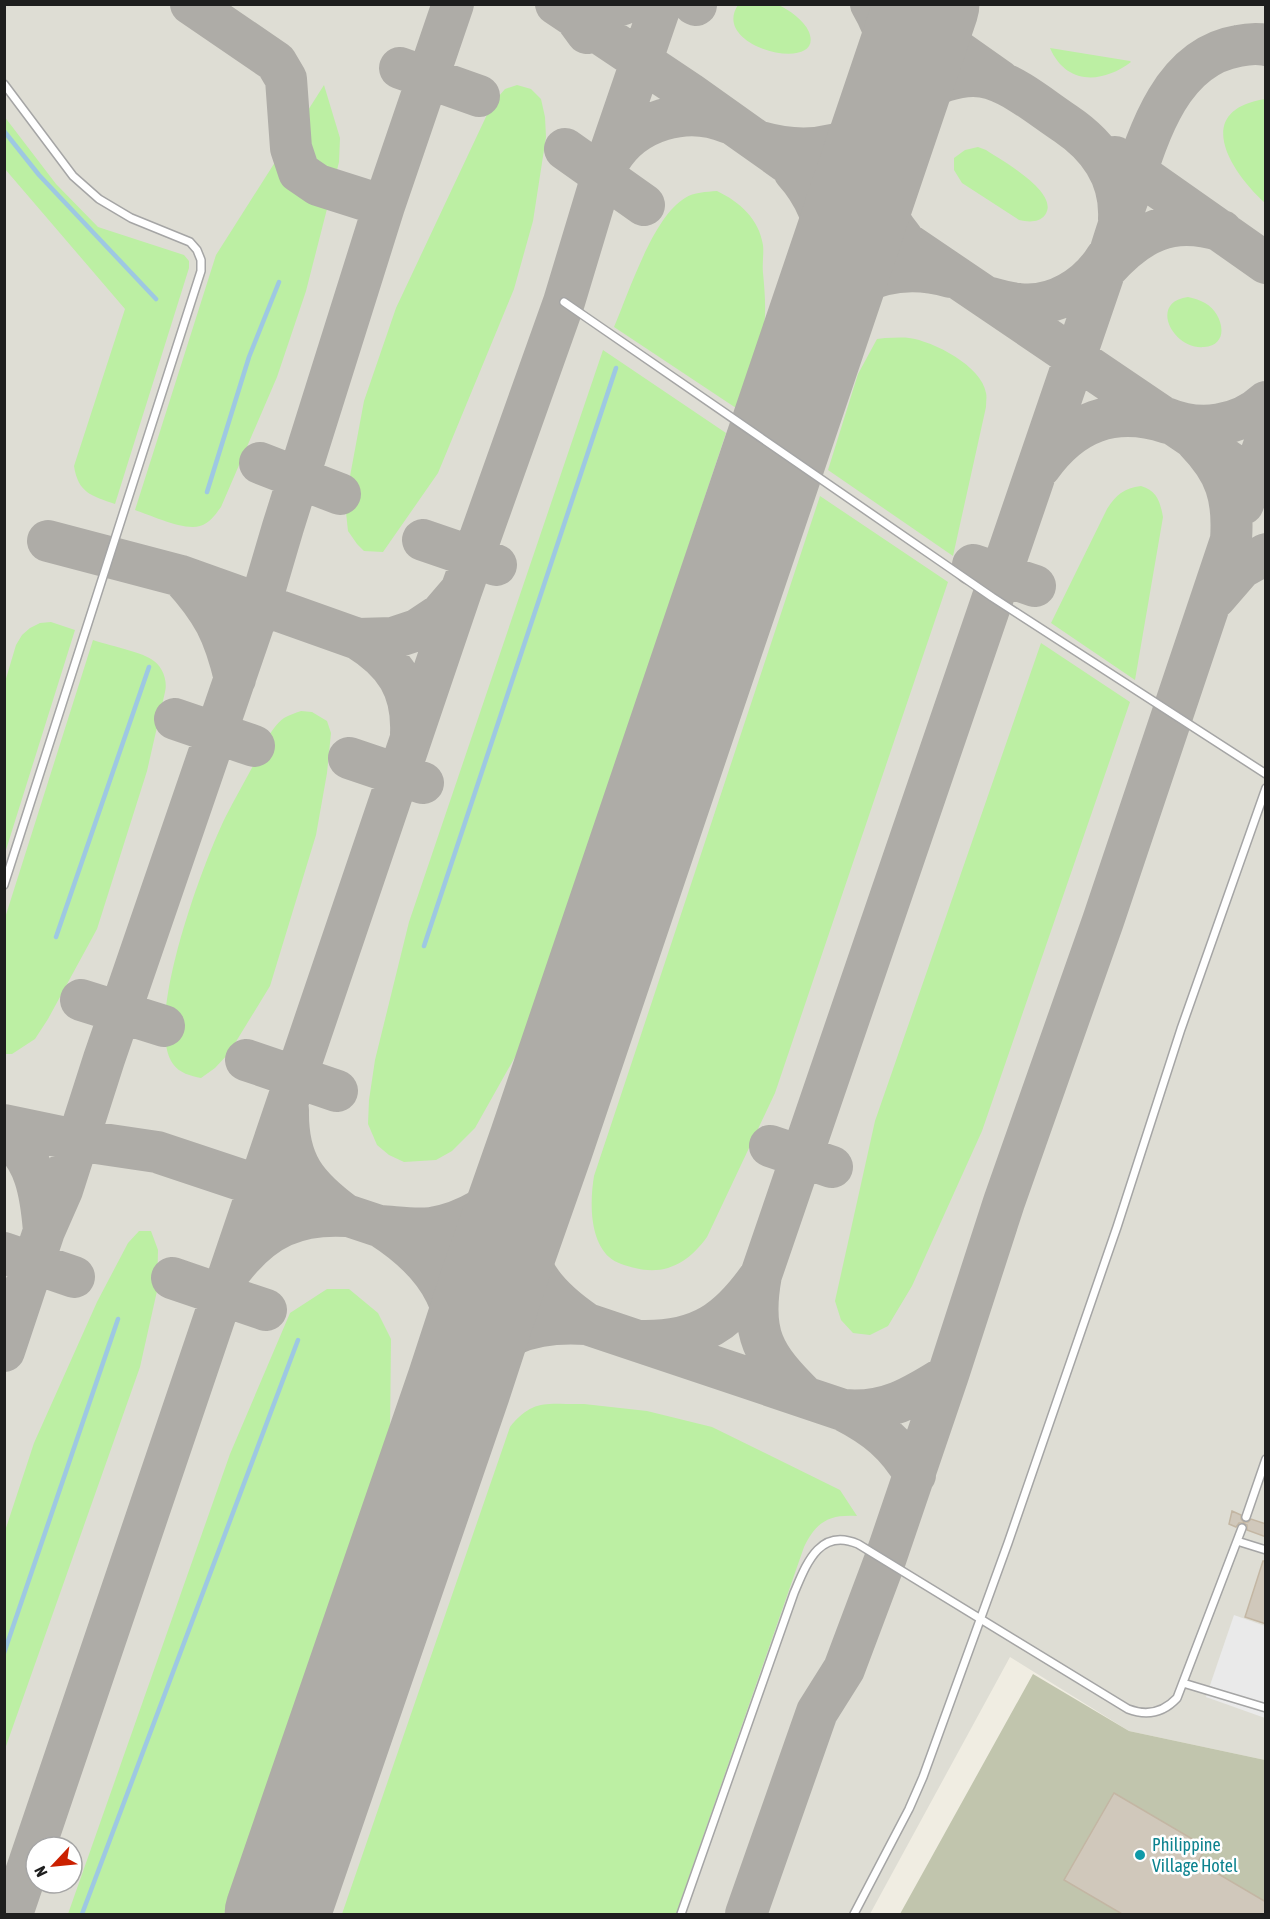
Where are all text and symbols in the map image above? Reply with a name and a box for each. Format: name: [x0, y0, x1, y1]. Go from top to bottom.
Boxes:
place label: Philippine Village Hotel: [1152, 1834, 1238, 1876]
north arrow: [24, 1835, 84, 1895]
marker: Philippine Village Hotel: [1133, 1848, 1147, 1862]
text: N: [30, 1863, 51, 1880]

